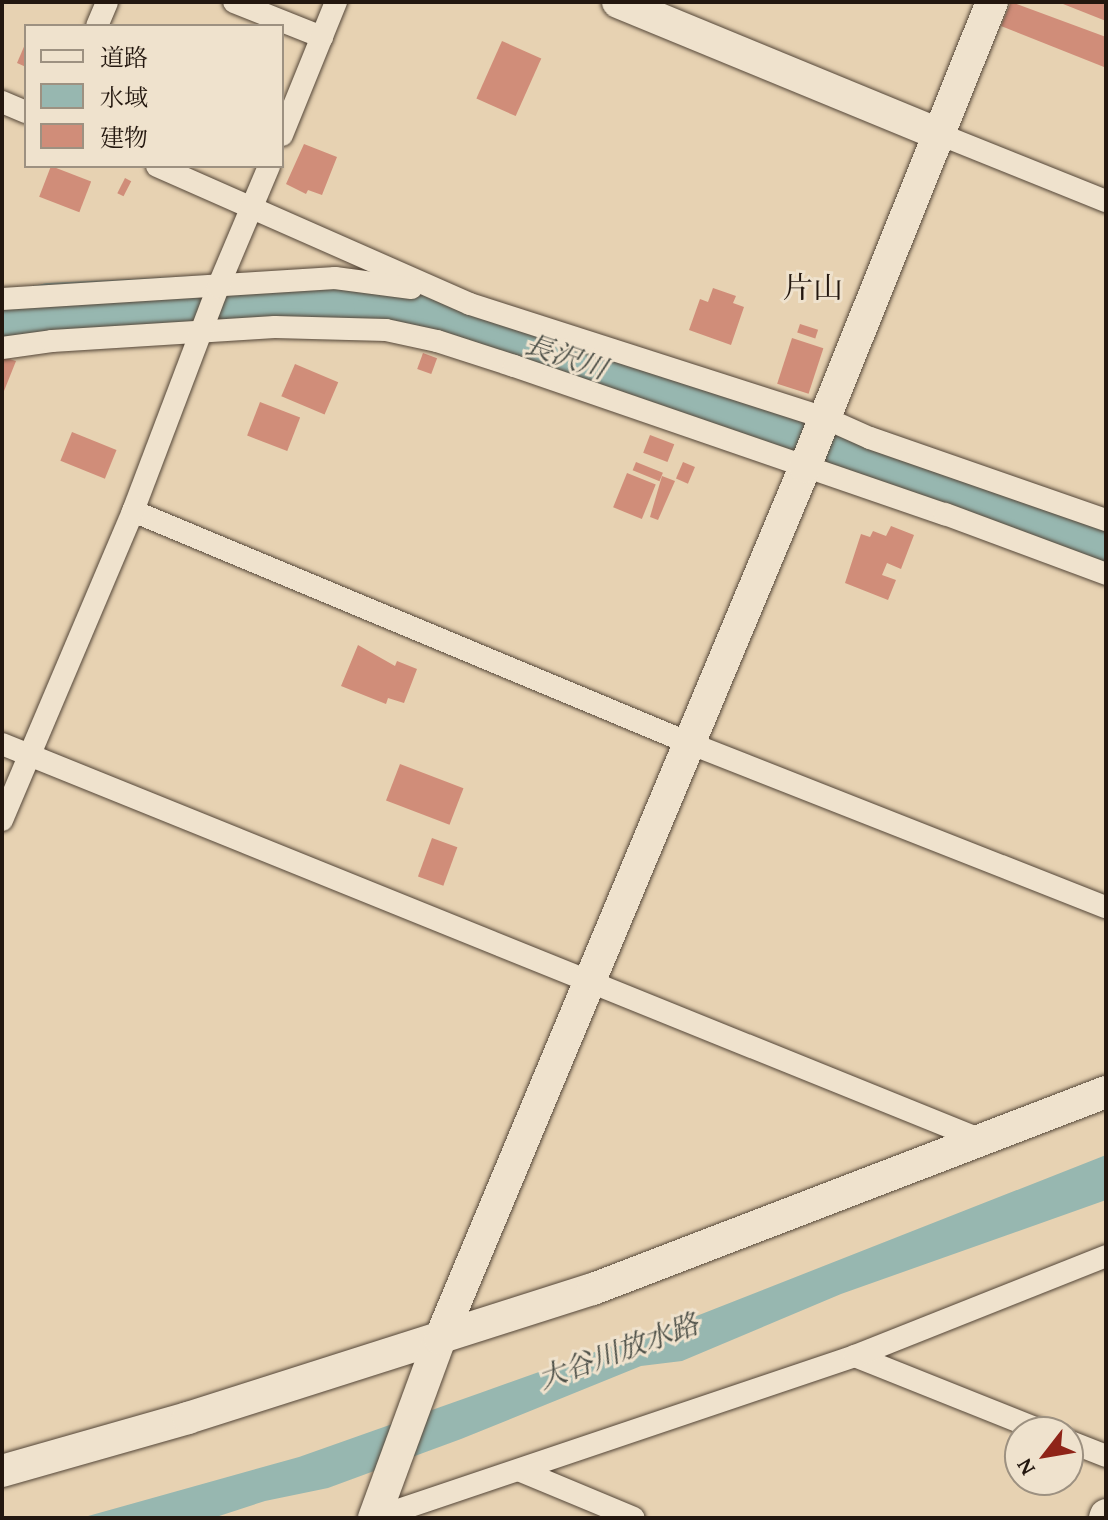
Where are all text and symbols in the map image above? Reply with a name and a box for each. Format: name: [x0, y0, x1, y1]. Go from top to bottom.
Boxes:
legend: [24, 24, 284, 168]
text: 道路: [100, 40, 148, 75]
text: 水域: [100, 80, 148, 115]
text: 建物: [100, 120, 148, 155]
district label: 片山: [783, 269, 843, 305]
water label: 長沢川: [521, 326, 611, 386]
water label: 大谷川放水路: [533, 1306, 703, 1396]
north arrow: [1004, 1416, 1084, 1496]
text: N: [1008, 1453, 1043, 1482]

